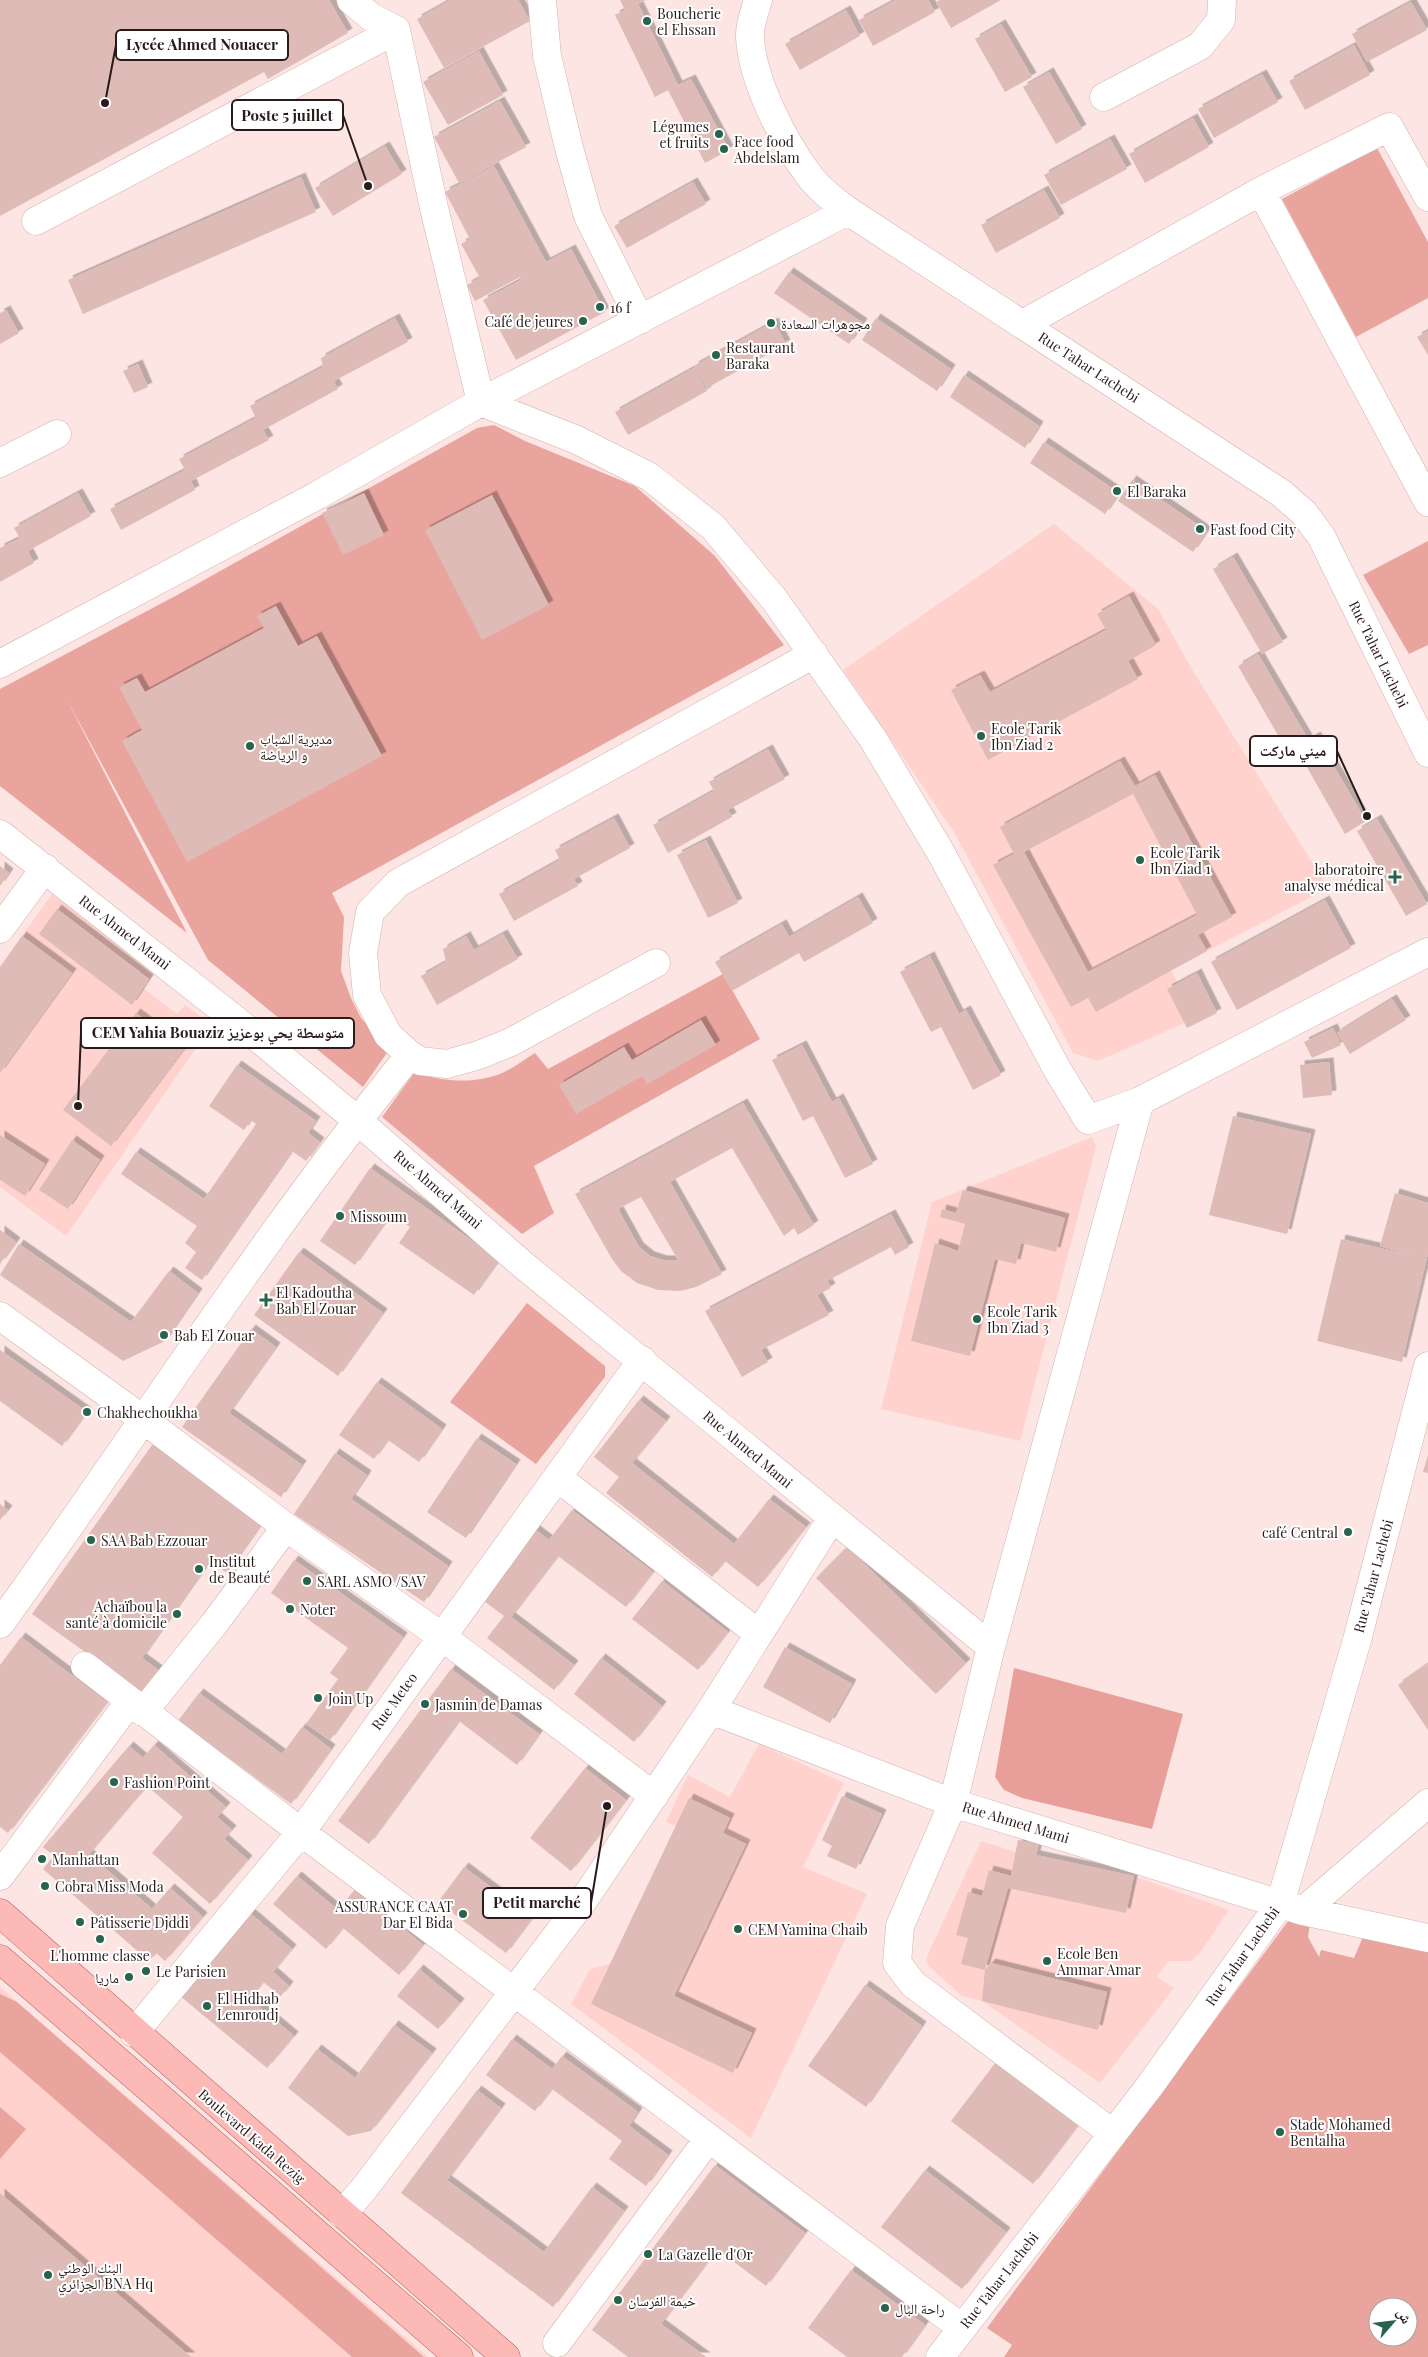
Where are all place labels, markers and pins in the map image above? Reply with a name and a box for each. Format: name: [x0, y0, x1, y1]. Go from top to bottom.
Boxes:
place label: Boucherie el Ehssan: [657, 4, 721, 39]
marker: Boucherie el Ehssan: [641, 15, 653, 27]
callout: Lycée Ahmed Nouacer: [116, 30, 288, 60]
callout: Poste 5 juillet: [232, 100, 343, 130]
place label: Légumes et fruits: [652, 117, 709, 152]
marker: Légumes et fruits: [713, 128, 725, 140]
place label: Face food Abdelslam: [733, 132, 800, 167]
marker: Face food Abdelslam: [718, 143, 730, 155]
place label: 16 f: [610, 298, 632, 317]
marker: 16 f: [594, 301, 606, 313]
place label: Café de jeures: [484, 312, 573, 331]
place label: مجوهرات السعادة: [781, 314, 870, 333]
marker: Café de jeures: [577, 315, 589, 327]
marker: مجوهرات السعادة: [765, 317, 777, 329]
place label: Restaurant Baraka: [726, 338, 796, 373]
marker: Restaurant Baraka: [710, 349, 722, 361]
place label: El Baraka: [1127, 482, 1186, 501]
marker: El Baraka: [1111, 485, 1123, 497]
place label: Fast food City: [1210, 520, 1296, 539]
marker: Fast food City: [1194, 523, 1206, 535]
place label: Ecole Tarik Ibn Ziad 2: [991, 719, 1062, 754]
place label: مديرية الشباب و الرياضة: [260, 729, 332, 764]
marker: Ecole Tarik Ibn Ziad 2: [975, 730, 987, 742]
callout: ميني ماركت: [1250, 736, 1337, 766]
marker: مديرية الشباب و الرياضة: [244, 740, 256, 752]
place label: Ecole Tarik Ibn Ziad 1: [1150, 843, 1221, 878]
marker: Ecole Tarik Ibn Ziad 1: [1134, 854, 1146, 866]
place label: laboratoire analyse médical: [1284, 860, 1384, 895]
marker: laboratoire analyse médical: [1388, 870, 1402, 884]
callout: CEM Yahia Bouaziz متوسطة يحي بوعزيز: [81, 1018, 354, 1048]
place label: Missoum: [350, 1207, 408, 1226]
marker: Missoum: [334, 1210, 346, 1222]
place label: El Kadoutha Bab El Zouar: [276, 1283, 357, 1318]
marker: El Kadoutha Bab El Zouar: [260, 1294, 272, 1306]
place label: Ecole Tarik Ibn Ziad 3: [987, 1302, 1058, 1337]
marker: Ecole Tarik Ibn Ziad 3: [971, 1313, 983, 1325]
place label: Bab El Zouar: [174, 1326, 255, 1345]
marker: Bab El Zouar: [158, 1329, 170, 1341]
place label: Chakhechoukha: [97, 1403, 198, 1422]
marker: Chakhechoukha: [81, 1406, 93, 1418]
place label: café Central: [1262, 1523, 1338, 1542]
marker: café Central: [1342, 1526, 1354, 1538]
place label: SAA Bab Ezzouar: [101, 1531, 208, 1550]
marker: SAA Bab Ezzouar: [85, 1534, 97, 1546]
place label: Institut de Beauté: [209, 1552, 271, 1587]
marker: Institut de Beauté: [193, 1563, 205, 1575]
place label: SARL ASMO /SAV: [317, 1572, 425, 1591]
marker: SARL ASMO /SAV: [301, 1575, 313, 1587]
place label: Achaïbou la santé à domicile: [65, 1597, 167, 1632]
place label: Noter: [300, 1600, 336, 1619]
marker: Noter: [284, 1603, 296, 1615]
marker: Achaïbou la santé à domicile: [171, 1608, 183, 1620]
place label: Join Up: [327, 1689, 373, 1708]
marker: Join Up: [312, 1692, 324, 1704]
place label: Jasmin de Damas: [434, 1695, 542, 1714]
marker: Jasmin de Damas: [419, 1698, 431, 1710]
place label: Fashion Point: [124, 1773, 211, 1792]
marker: Fashion Point: [108, 1776, 120, 1788]
place label: Manhattan: [52, 1850, 120, 1869]
marker: Manhattan: [36, 1853, 48, 1865]
place label: Cobra Miss Moda: [55, 1877, 164, 1896]
marker: Cobra Miss Moda: [39, 1880, 51, 1892]
callout: Petit marché: [483, 1888, 591, 1918]
place label: ASSURANCE CAAT Dar El Bida: [334, 1897, 453, 1932]
marker: ASSURANCE CAAT Dar El Bida: [457, 1908, 469, 1920]
place label: Pâtisserie Djddi: [90, 1913, 189, 1932]
marker: Pâtisserie Djddi: [74, 1916, 86, 1928]
place label: CEM Yamina Chaib: [748, 1920, 868, 1939]
marker: CEM Yamina Chaib: [732, 1923, 744, 1935]
marker: L'homme classe: [94, 1933, 106, 1945]
place label: Ecole Ben Ammar Amar: [1056, 1944, 1142, 1979]
place label: L'homme classe: [50, 1946, 150, 1965]
marker: Ecole Ben Ammar Amar: [1041, 1955, 1053, 1967]
place label: Le Parisien: [156, 1962, 227, 1981]
marker: Le Parisien: [140, 1965, 152, 1977]
place label: ماريا: [95, 1968, 119, 1987]
marker: ماريا: [123, 1971, 135, 1983]
place label: El Hidhab Lemroudj: [217, 1989, 279, 2024]
marker: El Hidhab Lemroudj: [201, 2000, 213, 2012]
place label: Stade Mohamed Bentalha: [1290, 2115, 1391, 2150]
marker: Stade Mohamed Bentalha: [1274, 2126, 1286, 2138]
place label: La Gazelle d'Or: [658, 2245, 754, 2264]
marker: La Gazelle d'Or: [642, 2248, 654, 2260]
place label: البنك الوطني الجزائري BNA Hq: [58, 2258, 153, 2295]
marker: البنك الوطني الجزائري BNA Hq: [42, 2269, 54, 2281]
place label: خيمة الفرسان: [628, 2291, 696, 2310]
marker: خيمة الفرسان: [612, 2294, 624, 2306]
place label: راحة البال: [895, 2299, 945, 2318]
marker: راحة البال: [879, 2302, 891, 2314]

